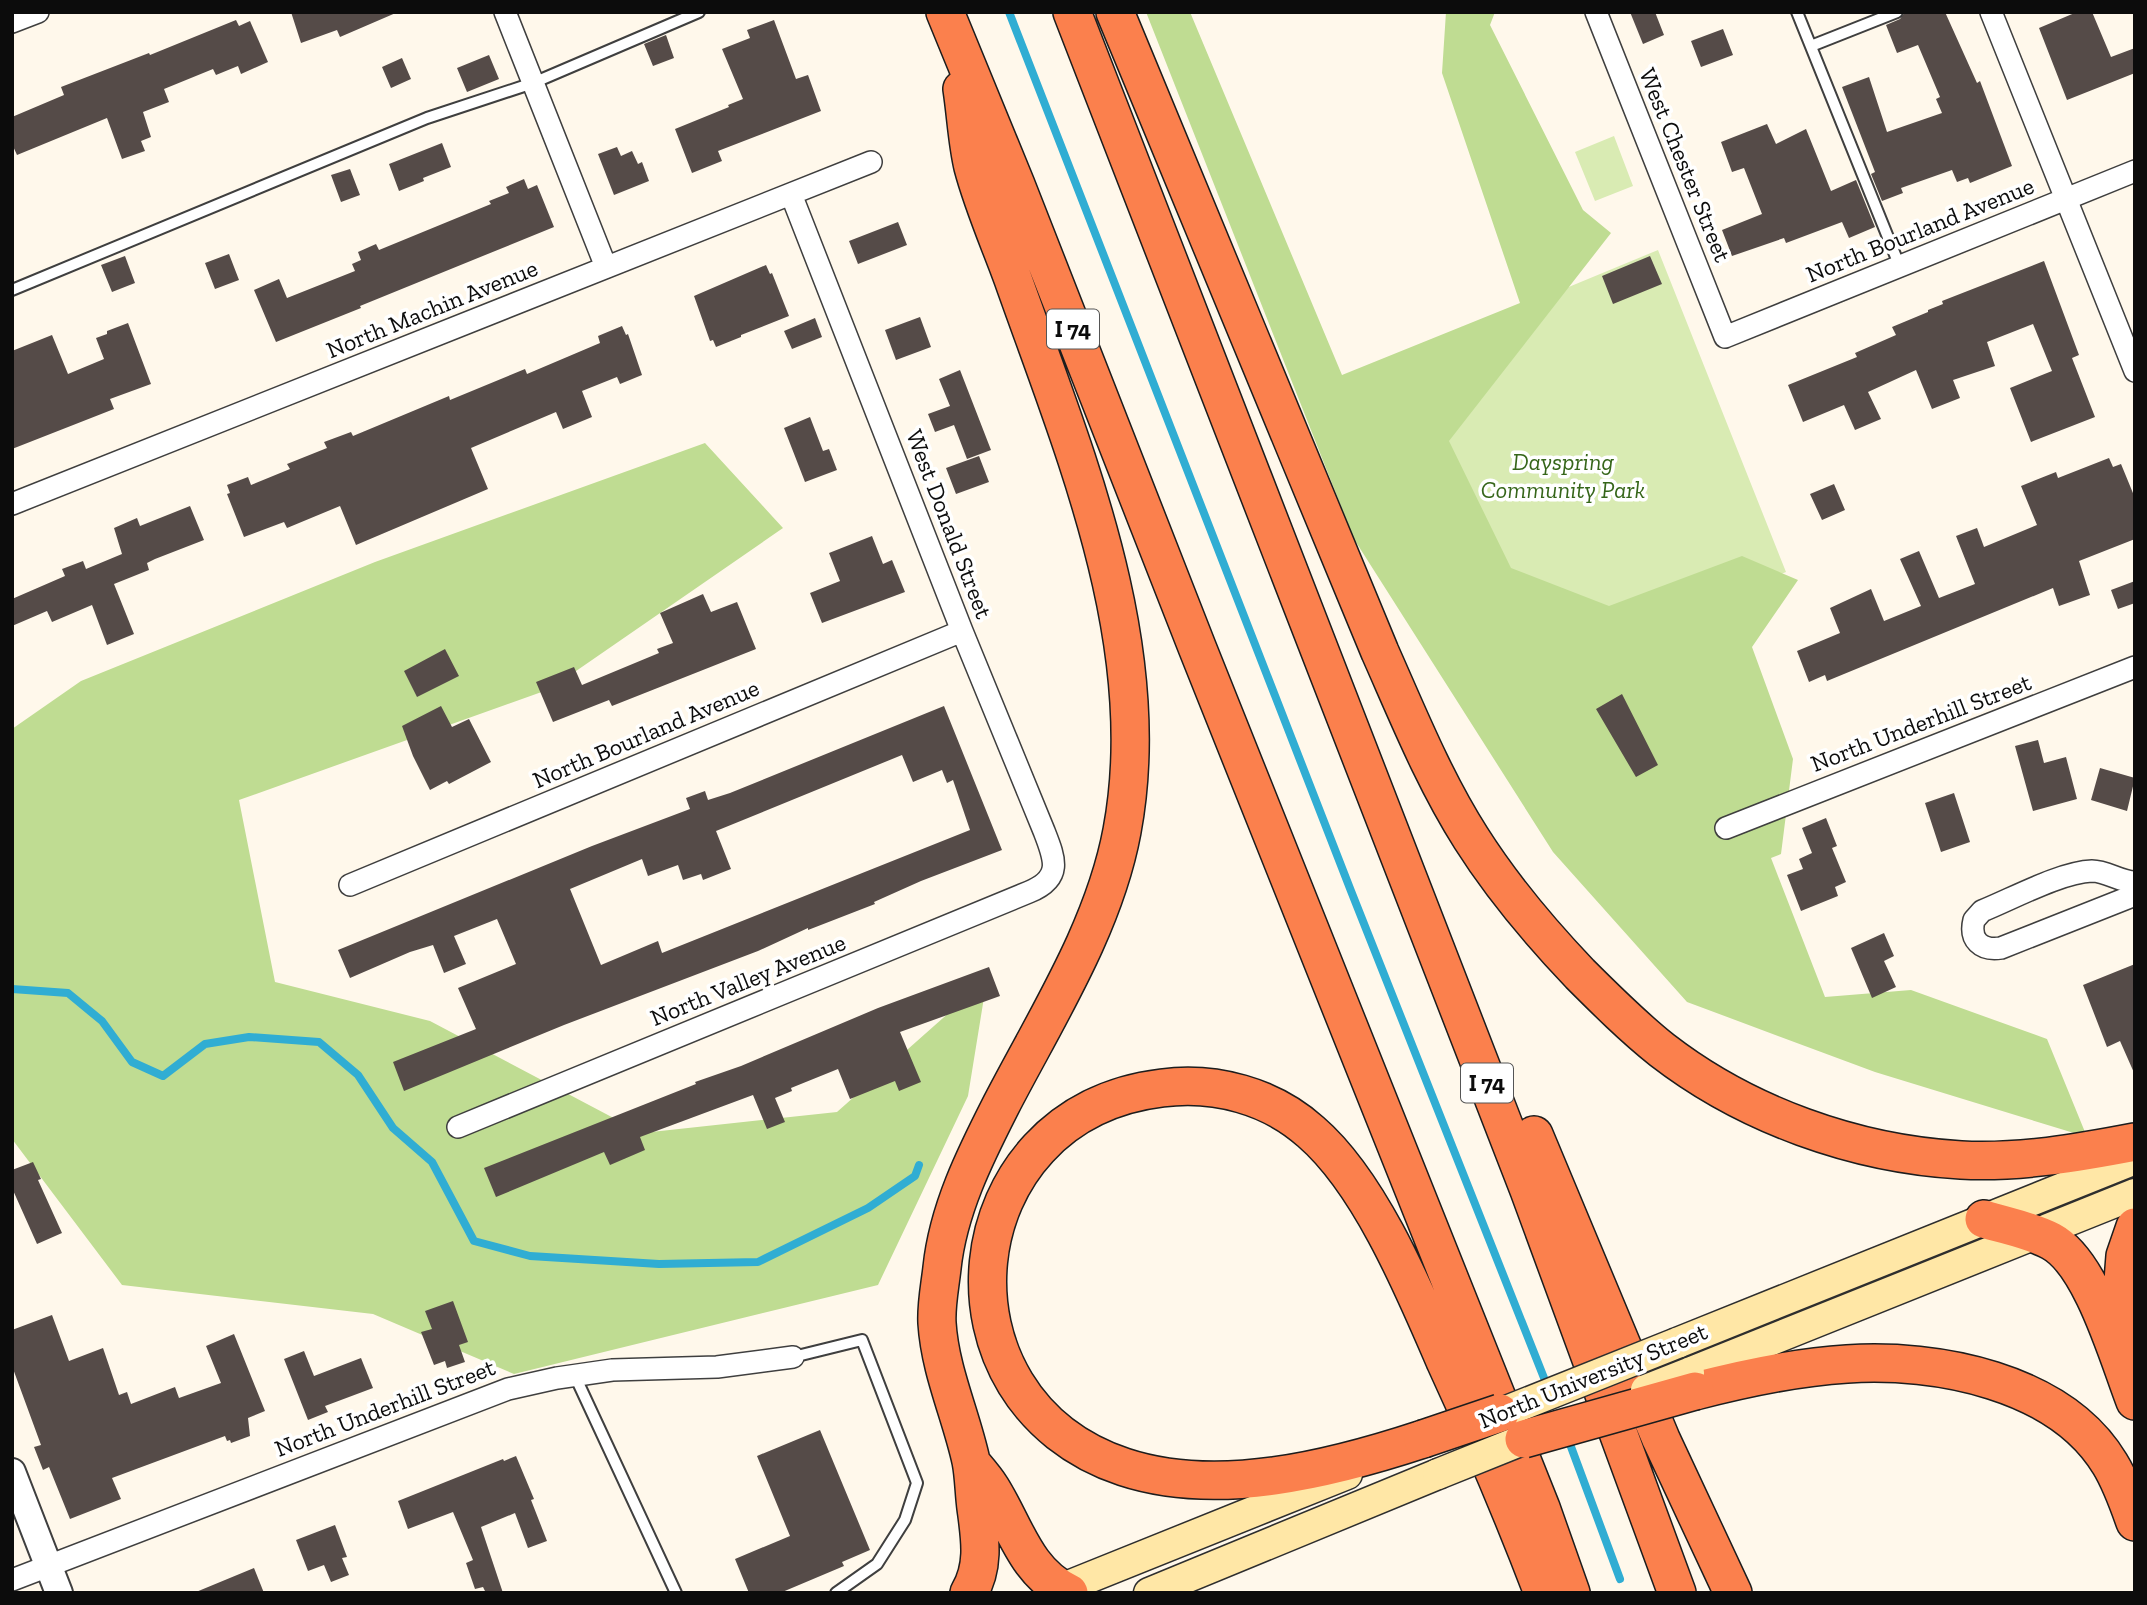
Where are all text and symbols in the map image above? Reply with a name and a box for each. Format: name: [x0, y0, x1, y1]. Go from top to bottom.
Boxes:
street label: West Chester Street: [1633, 64, 1738, 266]
street label: North Bourland Avenue: [1802, 171, 2038, 288]
street label: North Machin Avenue: [322, 253, 542, 364]
road number: I 74: [1047, 310, 1099, 348]
street label: West Donald Street: [900, 425, 999, 623]
park label: Dayspring Community Park: [1481, 447, 1646, 504]
street label: North Underhill Street: [1807, 667, 2035, 778]
street label: North Bourland Avenue: [528, 673, 763, 794]
street label: North Valley Avenue: [646, 927, 850, 1032]
road number: I 74: [1461, 1064, 1513, 1102]
street label: North University Street: [1474, 1316, 1711, 1435]
street label: North Underhill Street: [271, 1352, 499, 1463]

